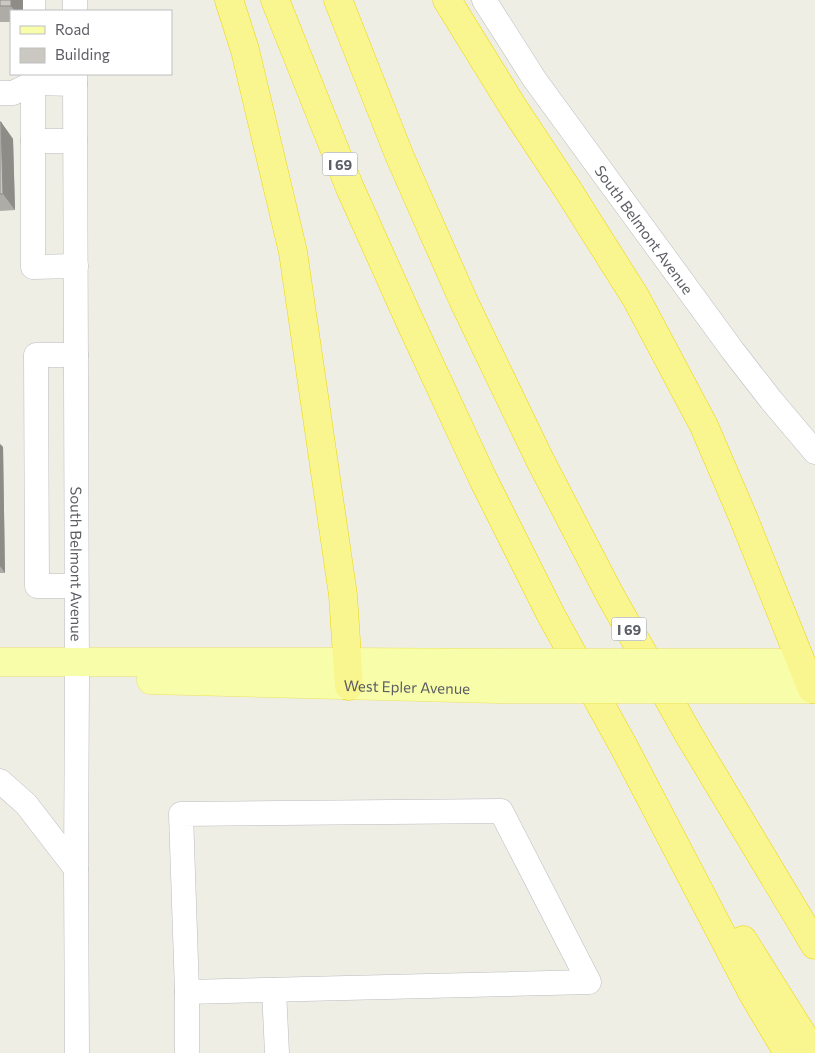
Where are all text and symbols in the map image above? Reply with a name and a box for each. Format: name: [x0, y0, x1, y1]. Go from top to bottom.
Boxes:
legend: [10, 10, 172, 75]
text: Road: [55, 20, 90, 38]
text: Building: [55, 45, 110, 63]
road number: I 69: [322, 152, 358, 175]
street label: South Belmont Avenue: [591, 162, 697, 297]
street label: South Belmont Avenue: [67, 486, 86, 642]
road number: I 69: [612, 618, 646, 640]
street label: West Epler Avenue: [343, 676, 470, 697]

